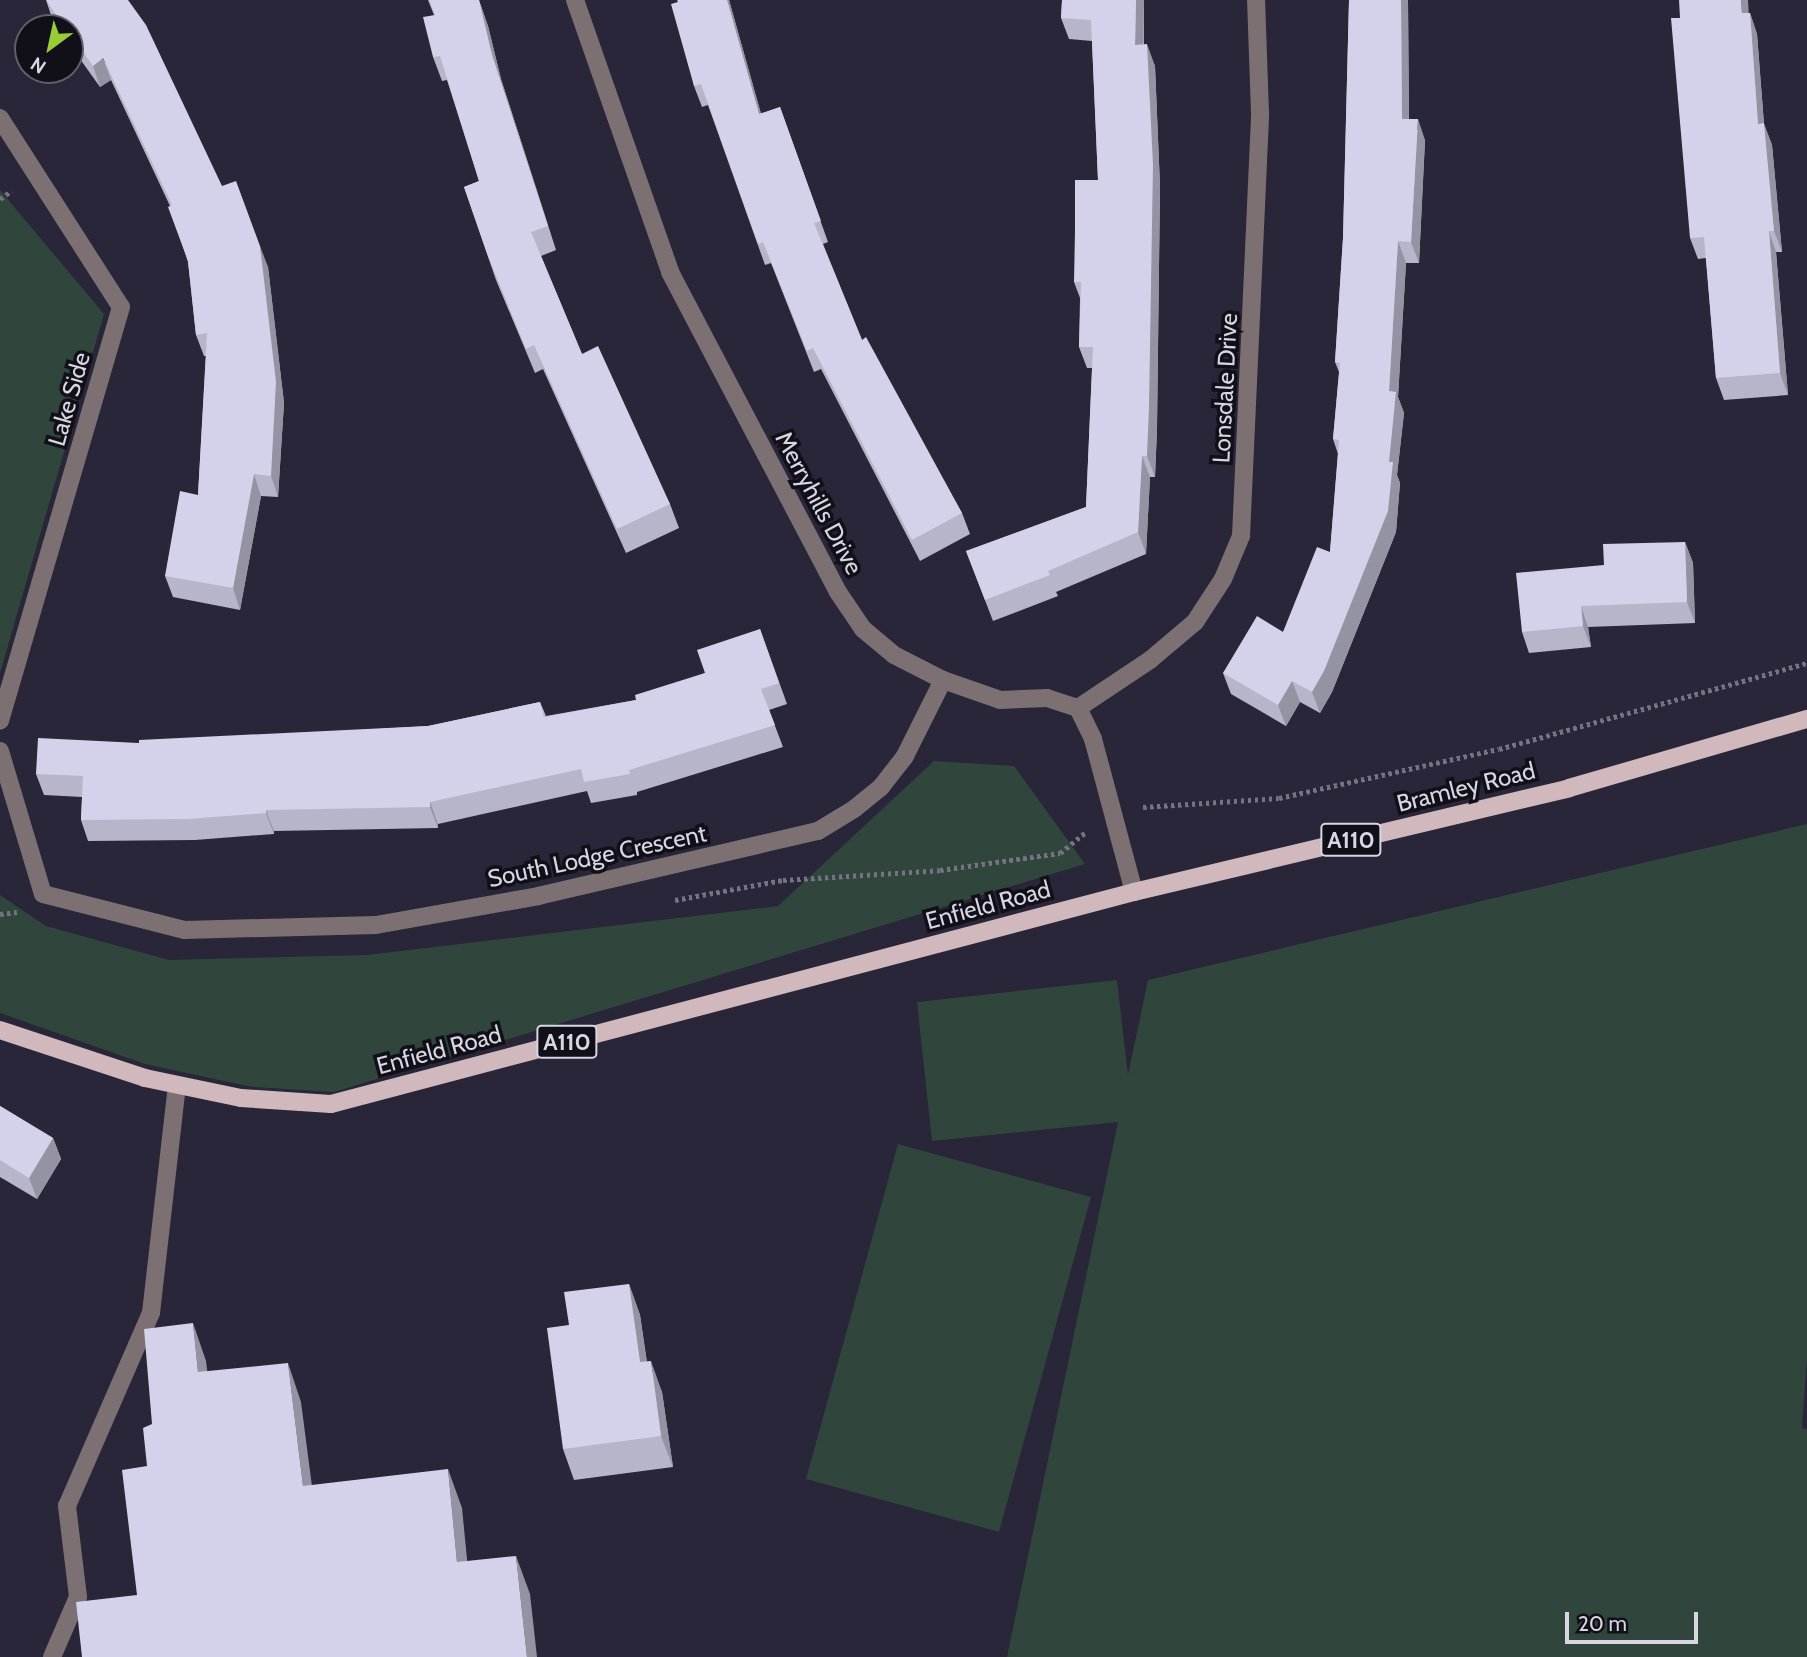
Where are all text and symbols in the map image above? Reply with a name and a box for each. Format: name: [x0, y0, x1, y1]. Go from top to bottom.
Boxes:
north arrow: [14, 14, 84, 84]
text: N: [26, 52, 50, 79]
street label: Lonsdale Drive: [1207, 312, 1243, 464]
street label: Lake Side: [42, 349, 96, 449]
street label: Merryhills Drive: [769, 427, 869, 579]
street label: Bramley Road: [1394, 756, 1538, 818]
street label: South Lodge Crescent: [485, 819, 709, 893]
road number: A110: [1320, 820, 1382, 860]
street label: Enfield Road: [922, 875, 1054, 935]
street label: Enfield Road: [373, 1020, 505, 1080]
road number: A110: [536, 1023, 598, 1062]
scale bar: [1569, 1598, 1702, 1642]
text: 20 m: [1578, 1611, 1627, 1636]

